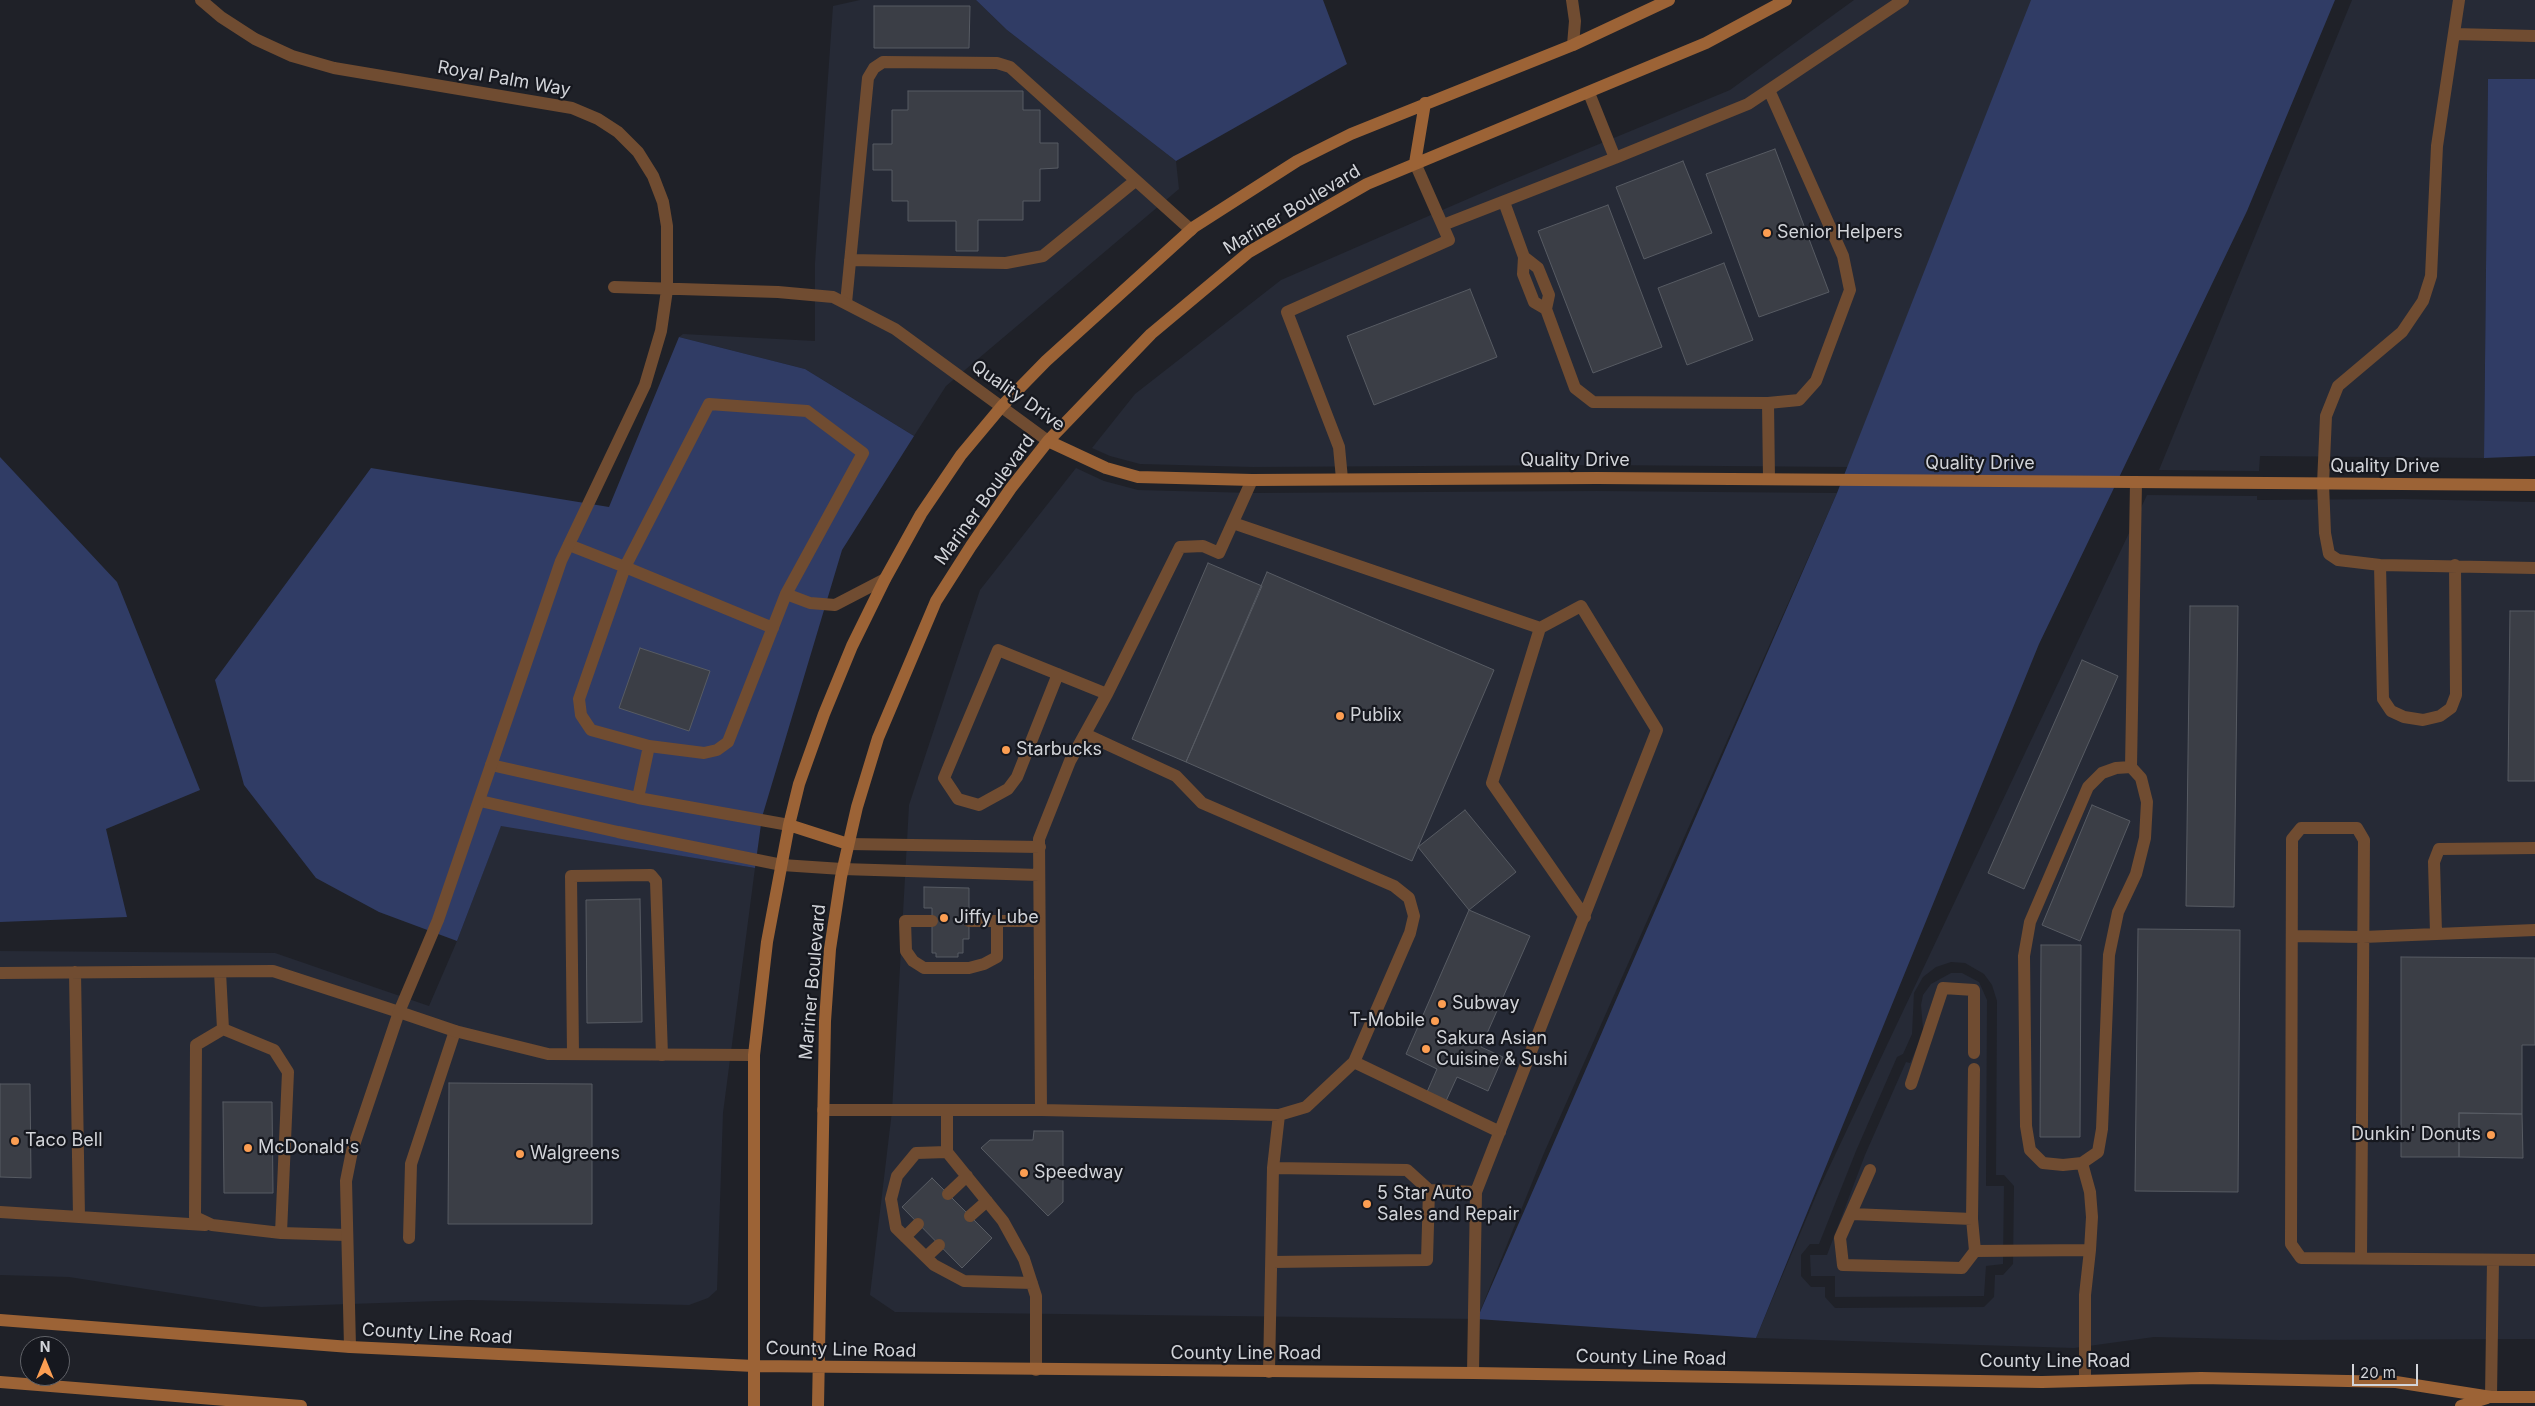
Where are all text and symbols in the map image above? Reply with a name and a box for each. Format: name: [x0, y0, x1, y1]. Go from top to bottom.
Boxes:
street label: Royal Palm Way: [436, 57, 572, 101]
street label: Mariner Boulevard: [1220, 161, 1364, 259]
place label: Senior Helpers: [1777, 222, 1903, 244]
marker: Senior Helpers: [1761, 227, 1773, 239]
street label: Quality Drive: [967, 356, 1069, 436]
street label: Mariner Boulevard: [930, 431, 1040, 569]
street label: Quality Drive: [1520, 450, 1630, 472]
street label: Quality Drive: [1925, 453, 2035, 475]
street label: Quality Drive: [2330, 456, 2440, 478]
place label: Publix: [1350, 705, 1402, 727]
marker: Publix: [1334, 710, 1346, 722]
place label: Starbucks: [1016, 739, 1102, 761]
marker: Starbucks: [1000, 744, 1012, 756]
street label: Mariner Boulevard: [795, 903, 831, 1061]
place label: Jiffy Lube: [954, 907, 1039, 929]
marker: Jiffy Lube: [938, 912, 950, 924]
place label: Subway: [1452, 993, 1520, 1015]
marker: Subway: [1436, 998, 1448, 1010]
place label: T-Mobile: [1349, 1010, 1425, 1032]
marker: T-Mobile: [1429, 1015, 1441, 1027]
place label: Sakura Asian Cuisine & Sushi: [1436, 1028, 1568, 1070]
marker: Sakura Asian Cuisine & Sushi: [1420, 1043, 1432, 1055]
place label: Dunkin' Donuts: [2351, 1124, 2481, 1146]
marker: Dunkin' Donuts: [2485, 1129, 2497, 1141]
place label: Taco Bell: [25, 1130, 103, 1152]
marker: Taco Bell: [9, 1135, 21, 1147]
place label: McDonald's: [258, 1137, 359, 1159]
marker: McDonald's: [242, 1142, 254, 1154]
place label: Walgreens: [530, 1143, 620, 1165]
marker: Walgreens: [514, 1148, 526, 1160]
place label: Speedway: [1034, 1162, 1123, 1184]
marker: Speedway: [1018, 1167, 1030, 1179]
place label: 5 Star Auto Sales and Repair: [1377, 1183, 1519, 1226]
marker: 5 Star Auto Sales and Repair: [1361, 1198, 1373, 1210]
street label: County Line Road: [361, 1319, 513, 1349]
north arrow: [20, 1336, 70, 1386]
text: N: [40, 1338, 50, 1355]
street label: County Line Road: [765, 1338, 917, 1362]
street label: County Line Road: [1171, 1343, 1321, 1365]
street label: County Line Road: [1575, 1346, 1727, 1370]
street label: County Line Road: [1980, 1351, 2130, 1373]
scale bar: [2355, 1354, 2421, 1386]
text: 20 m: [2360, 1363, 2396, 1382]

